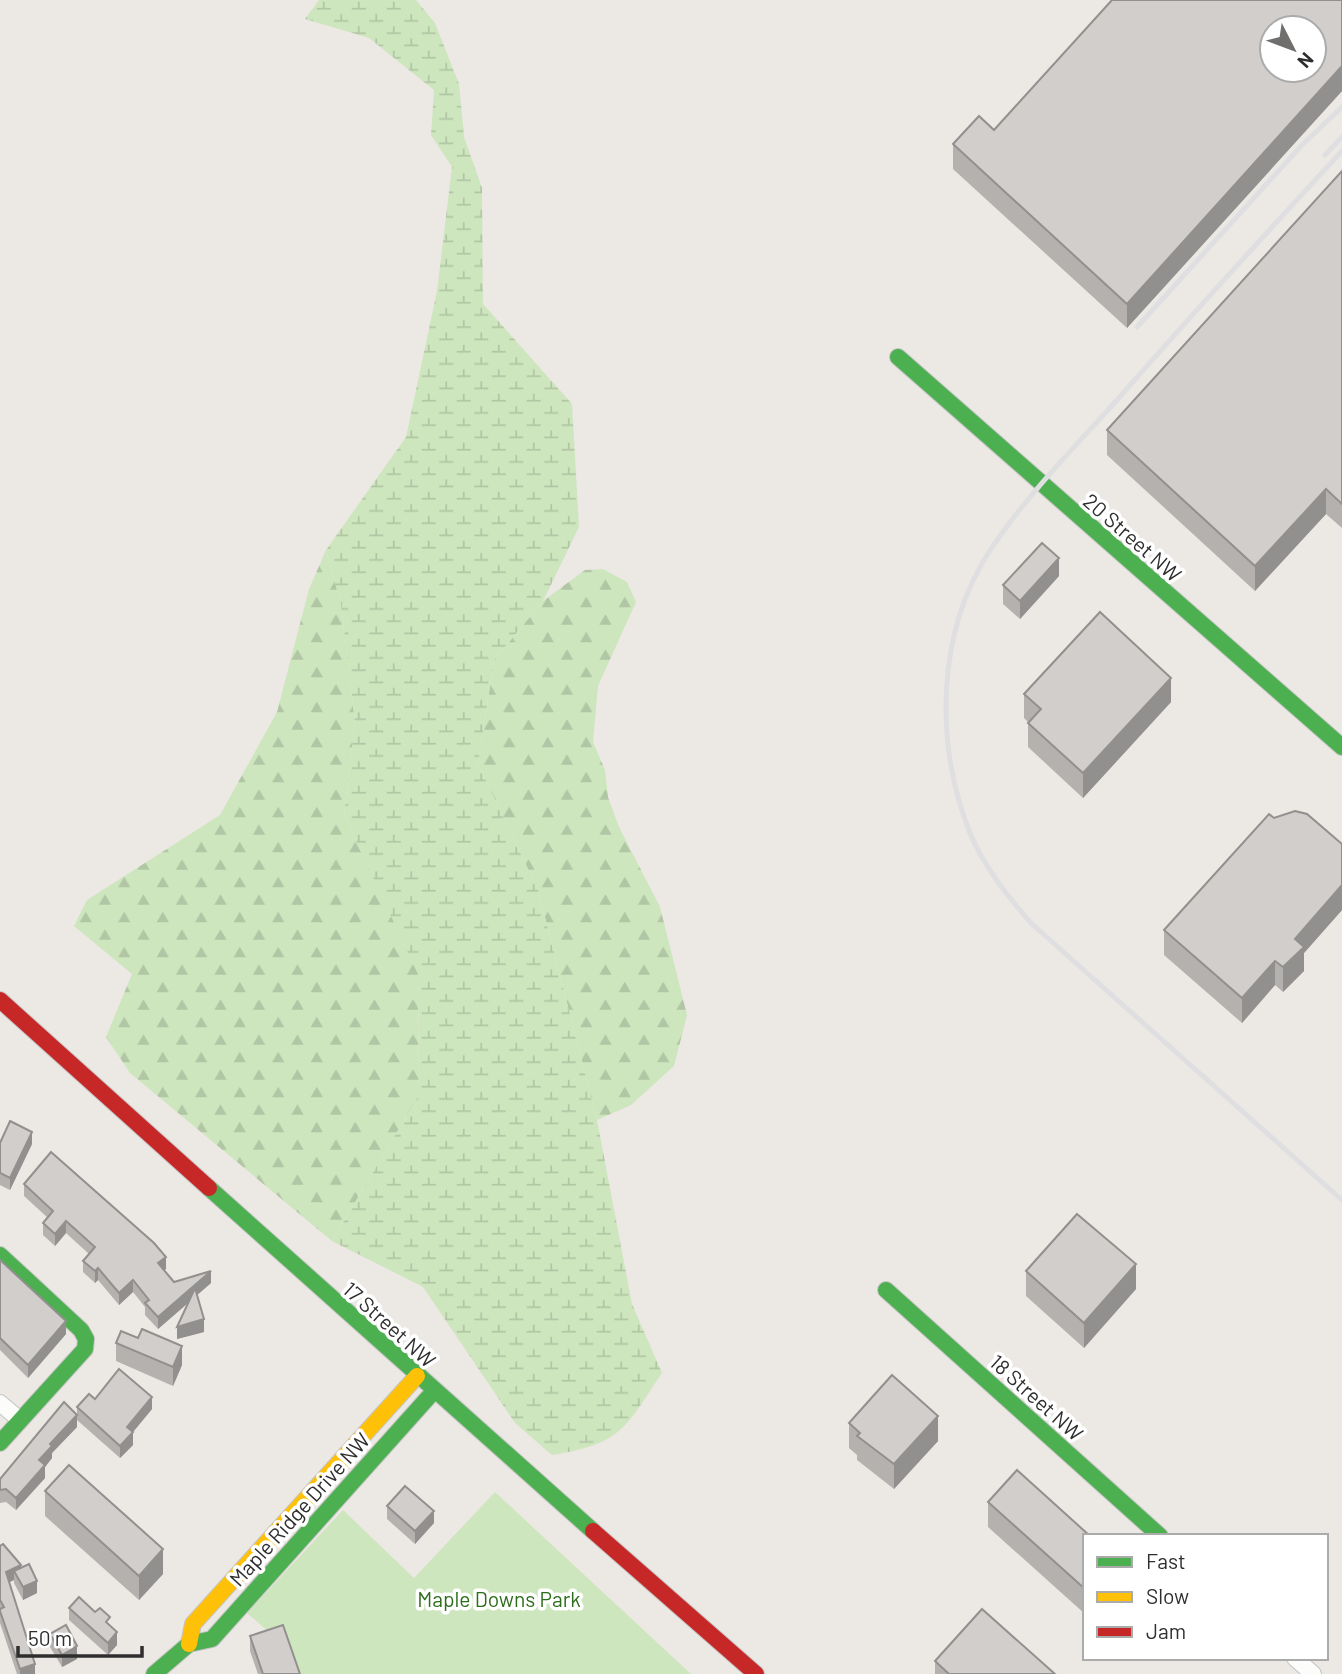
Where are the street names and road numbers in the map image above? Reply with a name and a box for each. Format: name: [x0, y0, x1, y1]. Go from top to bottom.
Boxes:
street label: 20 Street NW: [1079, 488, 1187, 586]
street label: 17 Street NW: [339, 1276, 441, 1372]
street label: 18 Street NW: [985, 1349, 1089, 1445]
street label: Maple Ridge Drive NW: [224, 1427, 374, 1591]

